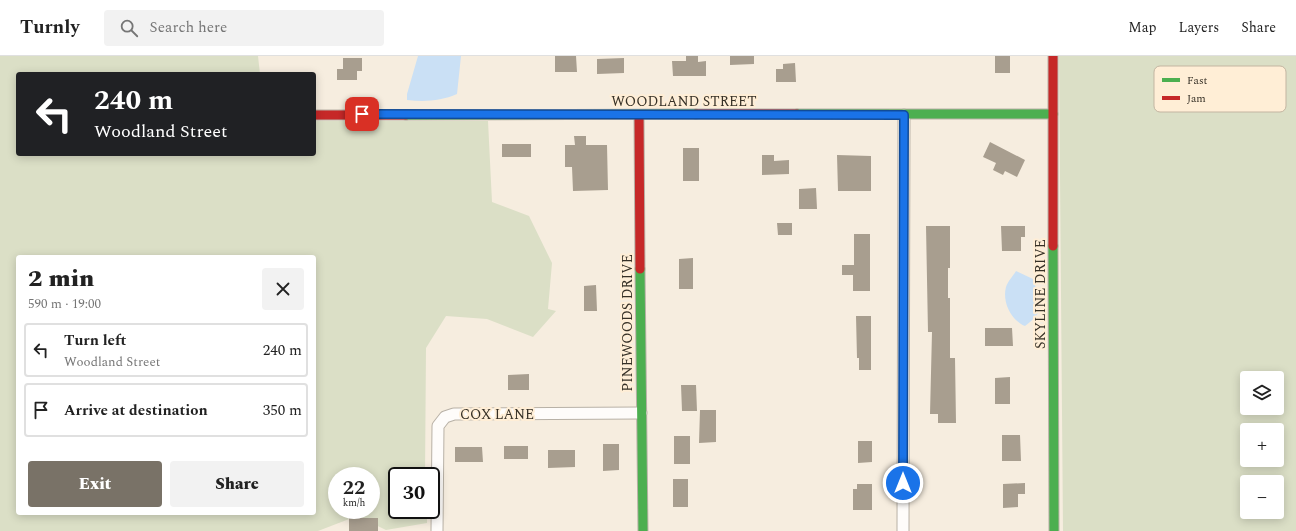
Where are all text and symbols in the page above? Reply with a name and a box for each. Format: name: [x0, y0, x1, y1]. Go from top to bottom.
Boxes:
search box: [104, 10, 384, 46]
text: Turnly: [20, 13, 80, 42]
text: Search here: [150, 16, 227, 39]
icon: search: [118, 17, 140, 39]
text: Map: [1128, 17, 1157, 38]
text: Layers: [1179, 17, 1219, 38]
text: Share: [1241, 17, 1276, 38]
legend: [1154, 66, 1286, 112]
text: Fast: [1187, 72, 1208, 89]
text: 240 m: [94, 79, 173, 122]
icon: left: [28, 88, 80, 140]
text: Jam: [1187, 90, 1206, 107]
street label: WOODLAND STREET: [611, 91, 757, 112]
pin: [345, 97, 379, 131]
icon: arrive: [351, 103, 373, 125]
text: Woodland Street: [94, 118, 227, 145]
street label: SKYLINE DRIVE: [1030, 239, 1051, 349]
street label: PINEWOODS DRIVE: [617, 254, 638, 392]
text: 2 min: [28, 261, 94, 297]
button: close: [262, 268, 304, 310]
text: 590 m · 19:00: [28, 294, 101, 314]
text: Turn left: [64, 329, 126, 352]
icon: left: [30, 339, 52, 361]
text: 240 m: [263, 339, 302, 362]
text: Woodland Street: [64, 352, 160, 372]
map controls: [1240, 371, 1284, 519]
button: layers: [1240, 371, 1284, 415]
icon: arrive: [30, 399, 52, 421]
text: Arrive at destination: [64, 399, 208, 422]
text: 350 m: [263, 399, 302, 422]
street label: COX LANE: [460, 404, 534, 425]
button: +: [1240, 423, 1284, 467]
button: Exit: [28, 461, 162, 507]
button: Share: [170, 461, 304, 507]
position arrow: [882, 462, 924, 504]
speed limit sign: 30: [388, 467, 440, 519]
text: 22: [343, 473, 365, 503]
button: −: [1240, 475, 1284, 519]
text: km/h: [343, 495, 365, 511]

